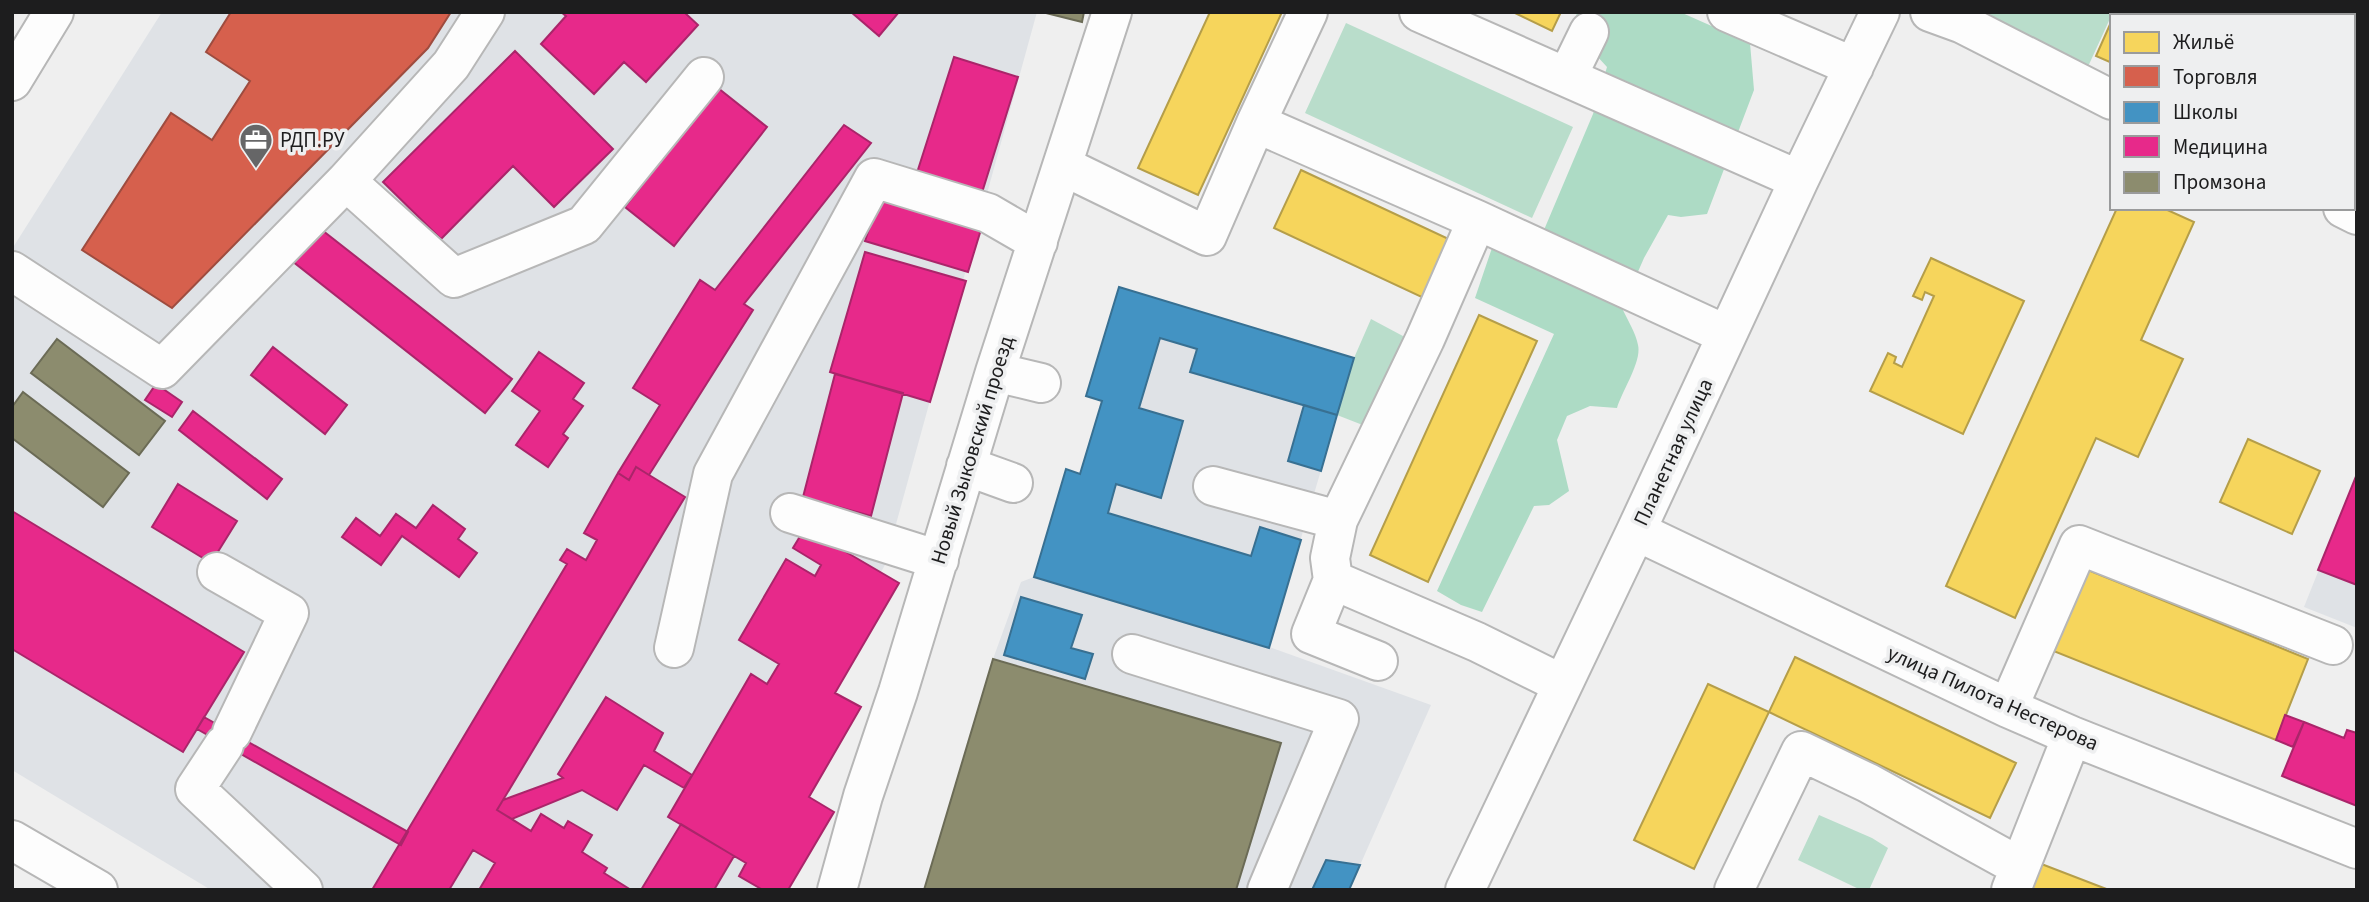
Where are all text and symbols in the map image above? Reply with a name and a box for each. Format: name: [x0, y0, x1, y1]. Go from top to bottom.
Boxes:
legend: [2110, 14, 2355, 210]
text: Жильё: [2173, 27, 2234, 57]
text: Торговля: [2173, 62, 2258, 92]
text: Школы: [2173, 97, 2238, 127]
office icon: РДП.РУ: [237, 121, 275, 170]
place label: РДП.РУ: [280, 125, 345, 155]
text: Медицина: [2173, 132, 2268, 162]
text: Промзона: [2173, 167, 2266, 197]
street label: Новый Зыковский проезд: [923, 332, 1021, 568]
street label: Планетная улица: [1626, 373, 1720, 531]
street label: улица Пилота Нестерова: [1883, 638, 2103, 758]

